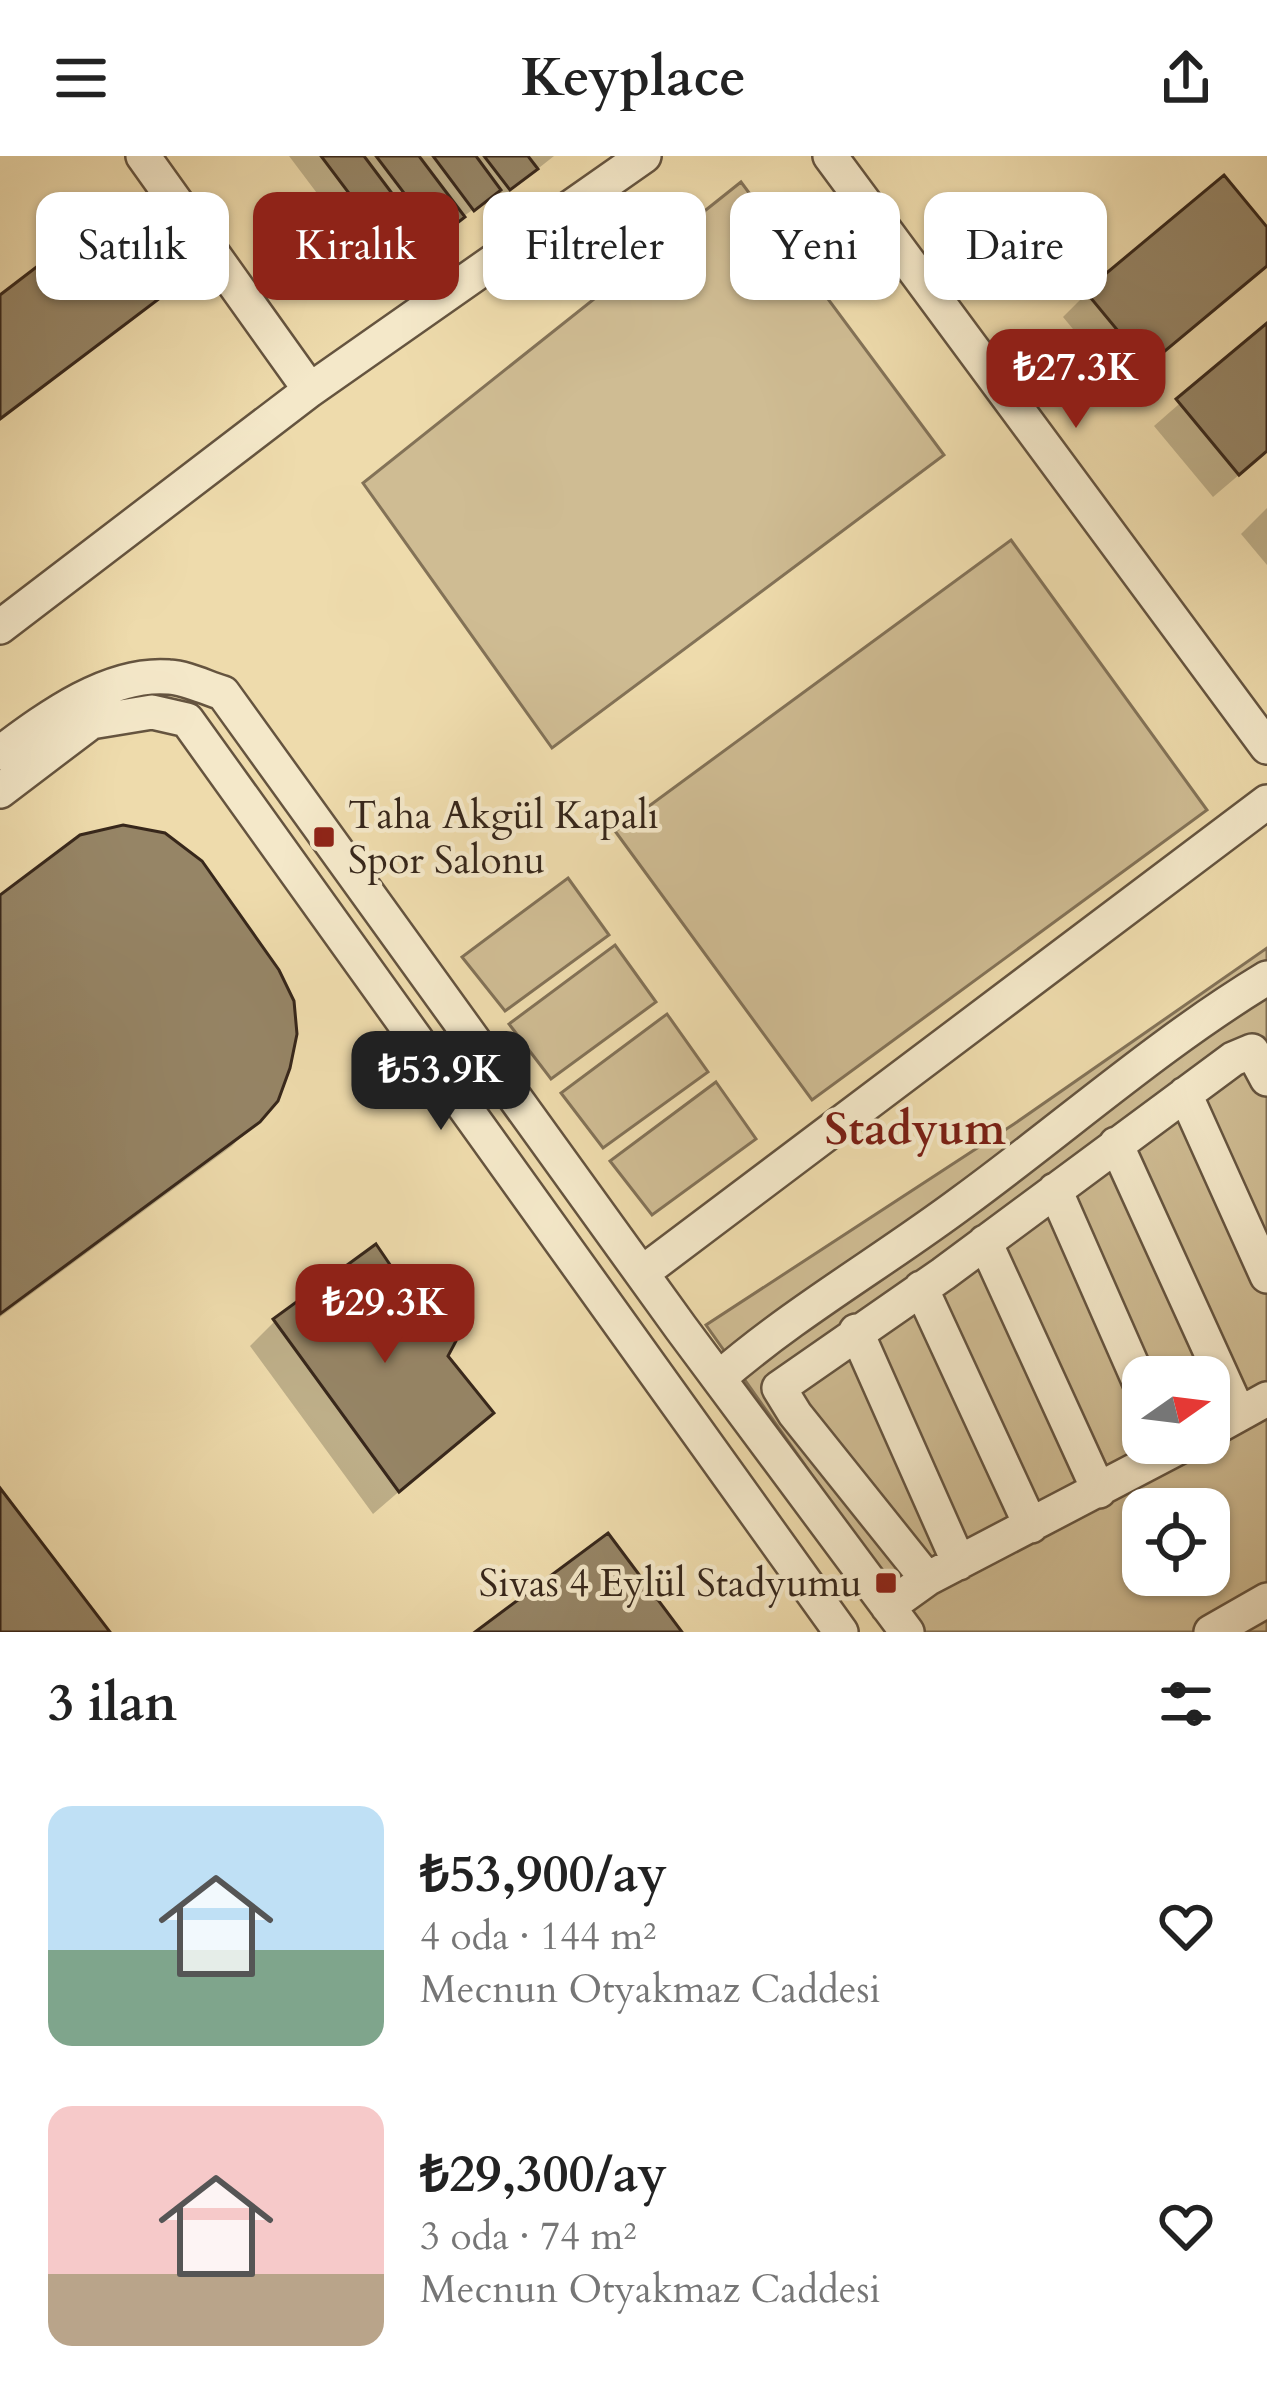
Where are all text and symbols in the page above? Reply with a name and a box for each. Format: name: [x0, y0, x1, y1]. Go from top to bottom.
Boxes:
text: Keyplace: [521, 42, 746, 115]
icon: menu: [48, 45, 114, 111]
icon: share: [1153, 45, 1219, 111]
chip: Satılık: [36, 192, 229, 300]
chip: Kiralık: [253, 192, 459, 300]
chip: Filtreler: [483, 192, 706, 300]
chip: Yeni: [730, 192, 900, 300]
chip: Daire: [924, 192, 1107, 300]
pin: ₺27.3K: [978, 329, 1174, 431]
text: ₺27.3K: [1013, 341, 1139, 394]
place label: Taha Akgül Kapalı Spor Salonu: [348, 789, 659, 887]
marker: Taha Akgül Kapalı Spor Salonu: [311, 824, 337, 850]
pin: ₺53.9K: [343, 1031, 539, 1133]
text: ₺53.9K: [378, 1043, 504, 1096]
district label: Stadyum: [824, 1099, 1006, 1160]
pin: ₺29.3K: [287, 1264, 483, 1366]
text: ₺29.3K: [322, 1276, 448, 1329]
north arrow: [1122, 1356, 1230, 1464]
map controls: [1122, 1356, 1230, 1596]
button: locate: [1122, 1488, 1230, 1596]
place label: Sivas 4 Eylül Stadyumu: [479, 1557, 862, 1610]
marker: Sivas 4 Eylül Stadyumu: [873, 1570, 899, 1596]
text: 3 ilan: [48, 1669, 177, 1739]
icon: filters: [1153, 1671, 1219, 1737]
text: ₺53,900/ay: [420, 1840, 667, 1910]
icon: home: [144, 1854, 288, 1998]
icon: heart: [1153, 1893, 1219, 1959]
text: 4 oda · 144 m²: [420, 1910, 656, 1963]
text: Mecnun Otyakmaz Caddesi: [420, 1963, 880, 2016]
text: ₺29,300/ay: [420, 2140, 667, 2210]
icon: home: [144, 2154, 288, 2298]
icon: heart: [1153, 2193, 1219, 2259]
text: 3 oda · 74 m²: [420, 2210, 636, 2263]
text: Mecnun Otyakmaz Caddesi: [420, 2263, 880, 2316]

